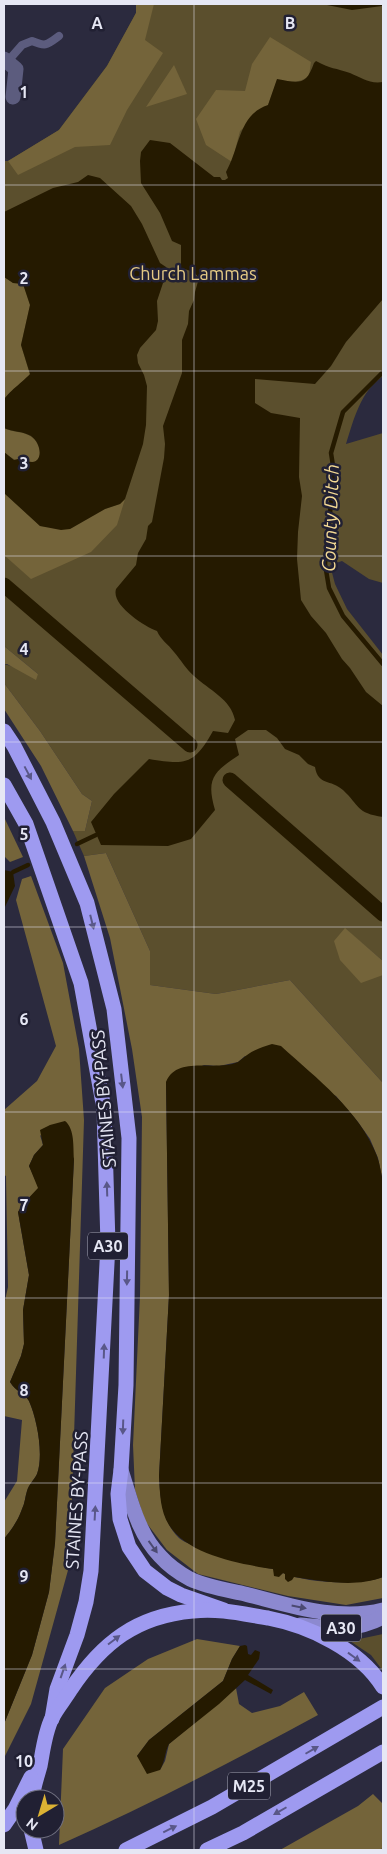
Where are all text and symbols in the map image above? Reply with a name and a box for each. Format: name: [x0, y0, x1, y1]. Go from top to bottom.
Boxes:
text: A: [91, 14, 103, 32]
text: B: [285, 14, 295, 32]
text: 1: [19, 83, 29, 101]
park label: Church Lammas: [129, 263, 257, 283]
text: 2: [19, 269, 29, 287]
text: 3: [19, 454, 29, 472]
water label: County Ditch: [317, 464, 343, 572]
text: 4: [19, 640, 29, 658]
one-way arrow: [24, 766, 32, 780]
text: 5: [19, 825, 29, 843]
one-way arrow: [88, 914, 96, 929]
text: 6: [19, 1010, 29, 1028]
street label: STAINES BY-PASS: [87, 1029, 119, 1169]
one-way arrow: [118, 1073, 126, 1089]
one-way arrow: [102, 1180, 110, 1196]
text: 7: [19, 1196, 29, 1214]
road number: A30: [88, 1232, 128, 1260]
one-way arrow: [123, 1270, 131, 1286]
one-way arrow: [100, 1343, 108, 1359]
text: 8: [19, 1381, 29, 1399]
one-way arrow: [118, 1419, 126, 1435]
street label: STAINES BY-PASS: [61, 1430, 91, 1570]
one-way arrow: [91, 1505, 99, 1521]
one-way arrow: [148, 1540, 158, 1554]
text: 9: [19, 1567, 29, 1585]
one-way arrow: [291, 1603, 307, 1611]
road number: A30: [321, 1615, 361, 1642]
one-way arrow: [107, 1635, 121, 1645]
one-way arrow: [347, 1652, 361, 1662]
one-way arrow: [60, 1664, 67, 1679]
one-way arrow: [305, 1745, 318, 1754]
text: 10: [15, 1752, 33, 1770]
road number: M25: [228, 1772, 270, 1800]
north arrow: [15, 1789, 65, 1839]
one-way arrow: [274, 1807, 287, 1816]
text: N: [23, 1815, 41, 1834]
one-way arrow: [162, 1824, 177, 1833]

